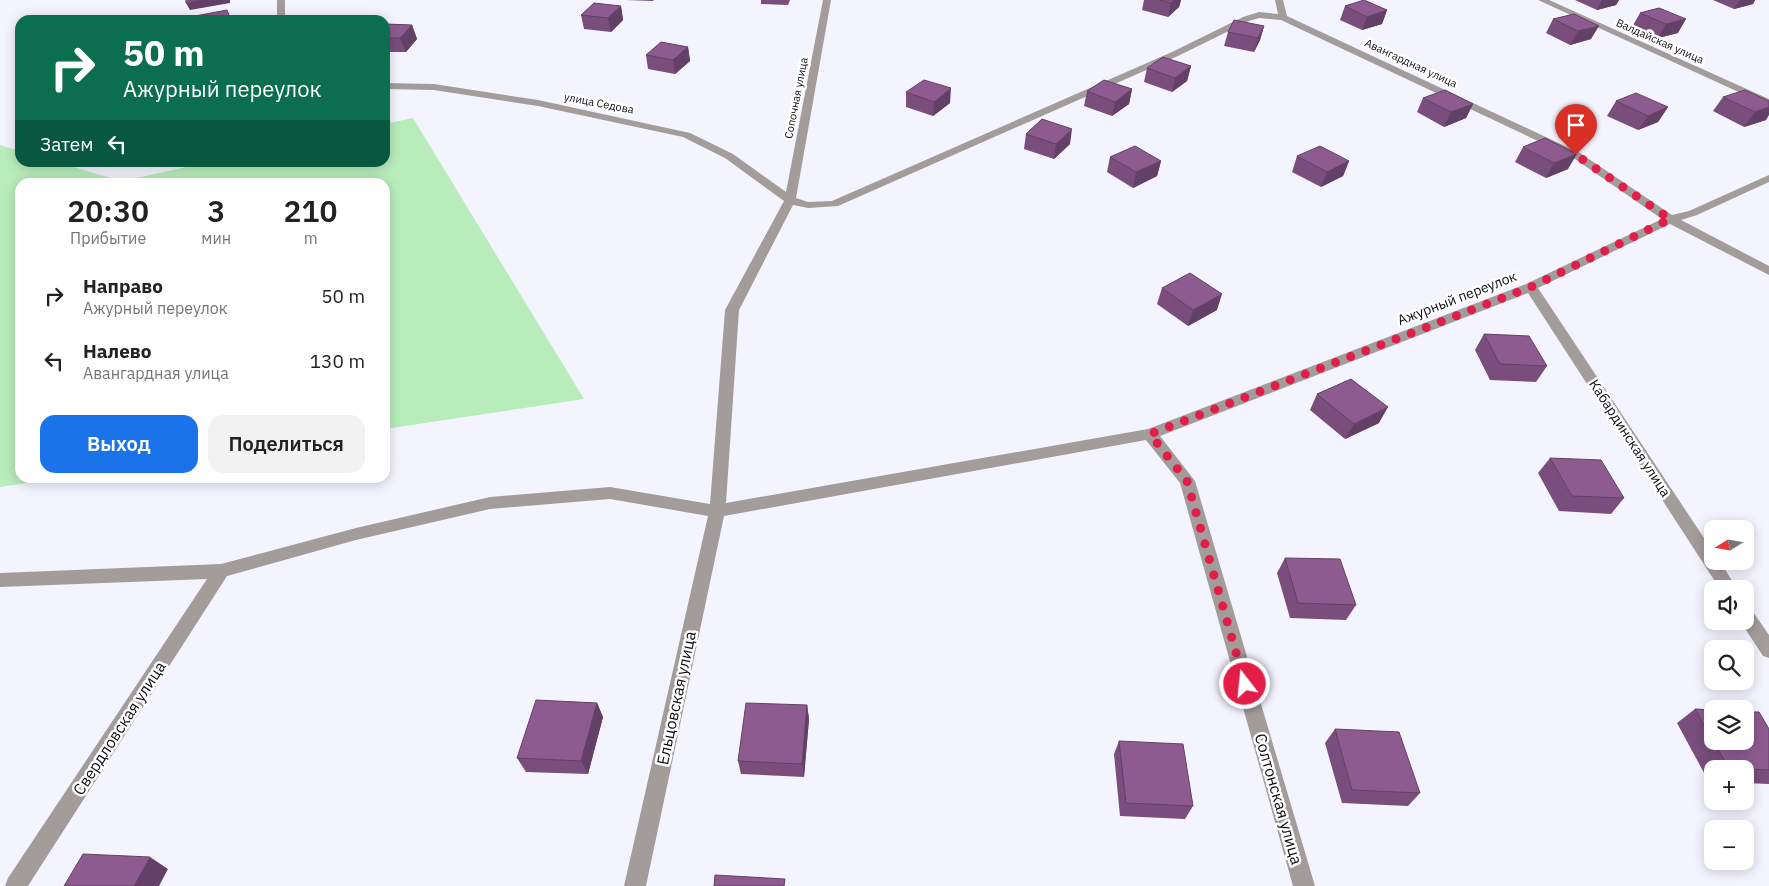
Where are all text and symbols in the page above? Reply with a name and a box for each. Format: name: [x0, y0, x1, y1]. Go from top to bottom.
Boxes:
street label: Валдайская улица: [1614, 15, 1706, 67]
text: 50 m: [123, 30, 205, 76]
icon: right: [40, 35, 105, 100]
street label: Авангардная улица: [1363, 35, 1459, 91]
street label: Сопочная улица: [781, 56, 811, 140]
text: Ажурный переулок: [123, 74, 322, 103]
street label: улица Седова: [563, 89, 635, 117]
pin: [1555, 104, 1597, 155]
icon: arrive: [1562, 111, 1590, 139]
icon: left: [103, 130, 131, 158]
text: Затем: [40, 132, 93, 156]
text: 20:30: [67, 191, 149, 230]
text: 3: [207, 191, 225, 230]
text: 210: [284, 191, 338, 230]
text: Прибытие: [70, 228, 146, 248]
text: мин: [201, 228, 231, 248]
text: m: [304, 228, 318, 248]
street label: Ажурный переулок: [1395, 267, 1520, 329]
text: Направо: [83, 274, 163, 298]
icon: right: [40, 282, 68, 310]
text: 50 m: [321, 284, 365, 308]
text: Ажурный переулок: [83, 298, 227, 318]
text: Налево: [83, 339, 152, 363]
icon: left: [40, 347, 68, 375]
text: 130 m: [310, 349, 365, 373]
text: Авангардная улица: [83, 363, 229, 383]
street label: Кабардинская улица: [1585, 376, 1675, 501]
button: Выход: [40, 415, 198, 473]
button: Поделиться: [208, 415, 365, 473]
north arrow: [1704, 520, 1754, 570]
map controls: [1704, 520, 1754, 870]
button: sound: [1704, 580, 1754, 630]
street label: Ельцовская улица: [652, 629, 700, 767]
button: search: [1704, 640, 1754, 690]
street label: Свердловская улица: [68, 657, 170, 799]
position arrow: [1218, 657, 1270, 709]
button: layers: [1704, 700, 1754, 750]
street label: Солтонская улица: [1251, 731, 1307, 867]
button: +: [1704, 760, 1754, 810]
button: −: [1704, 820, 1754, 870]

